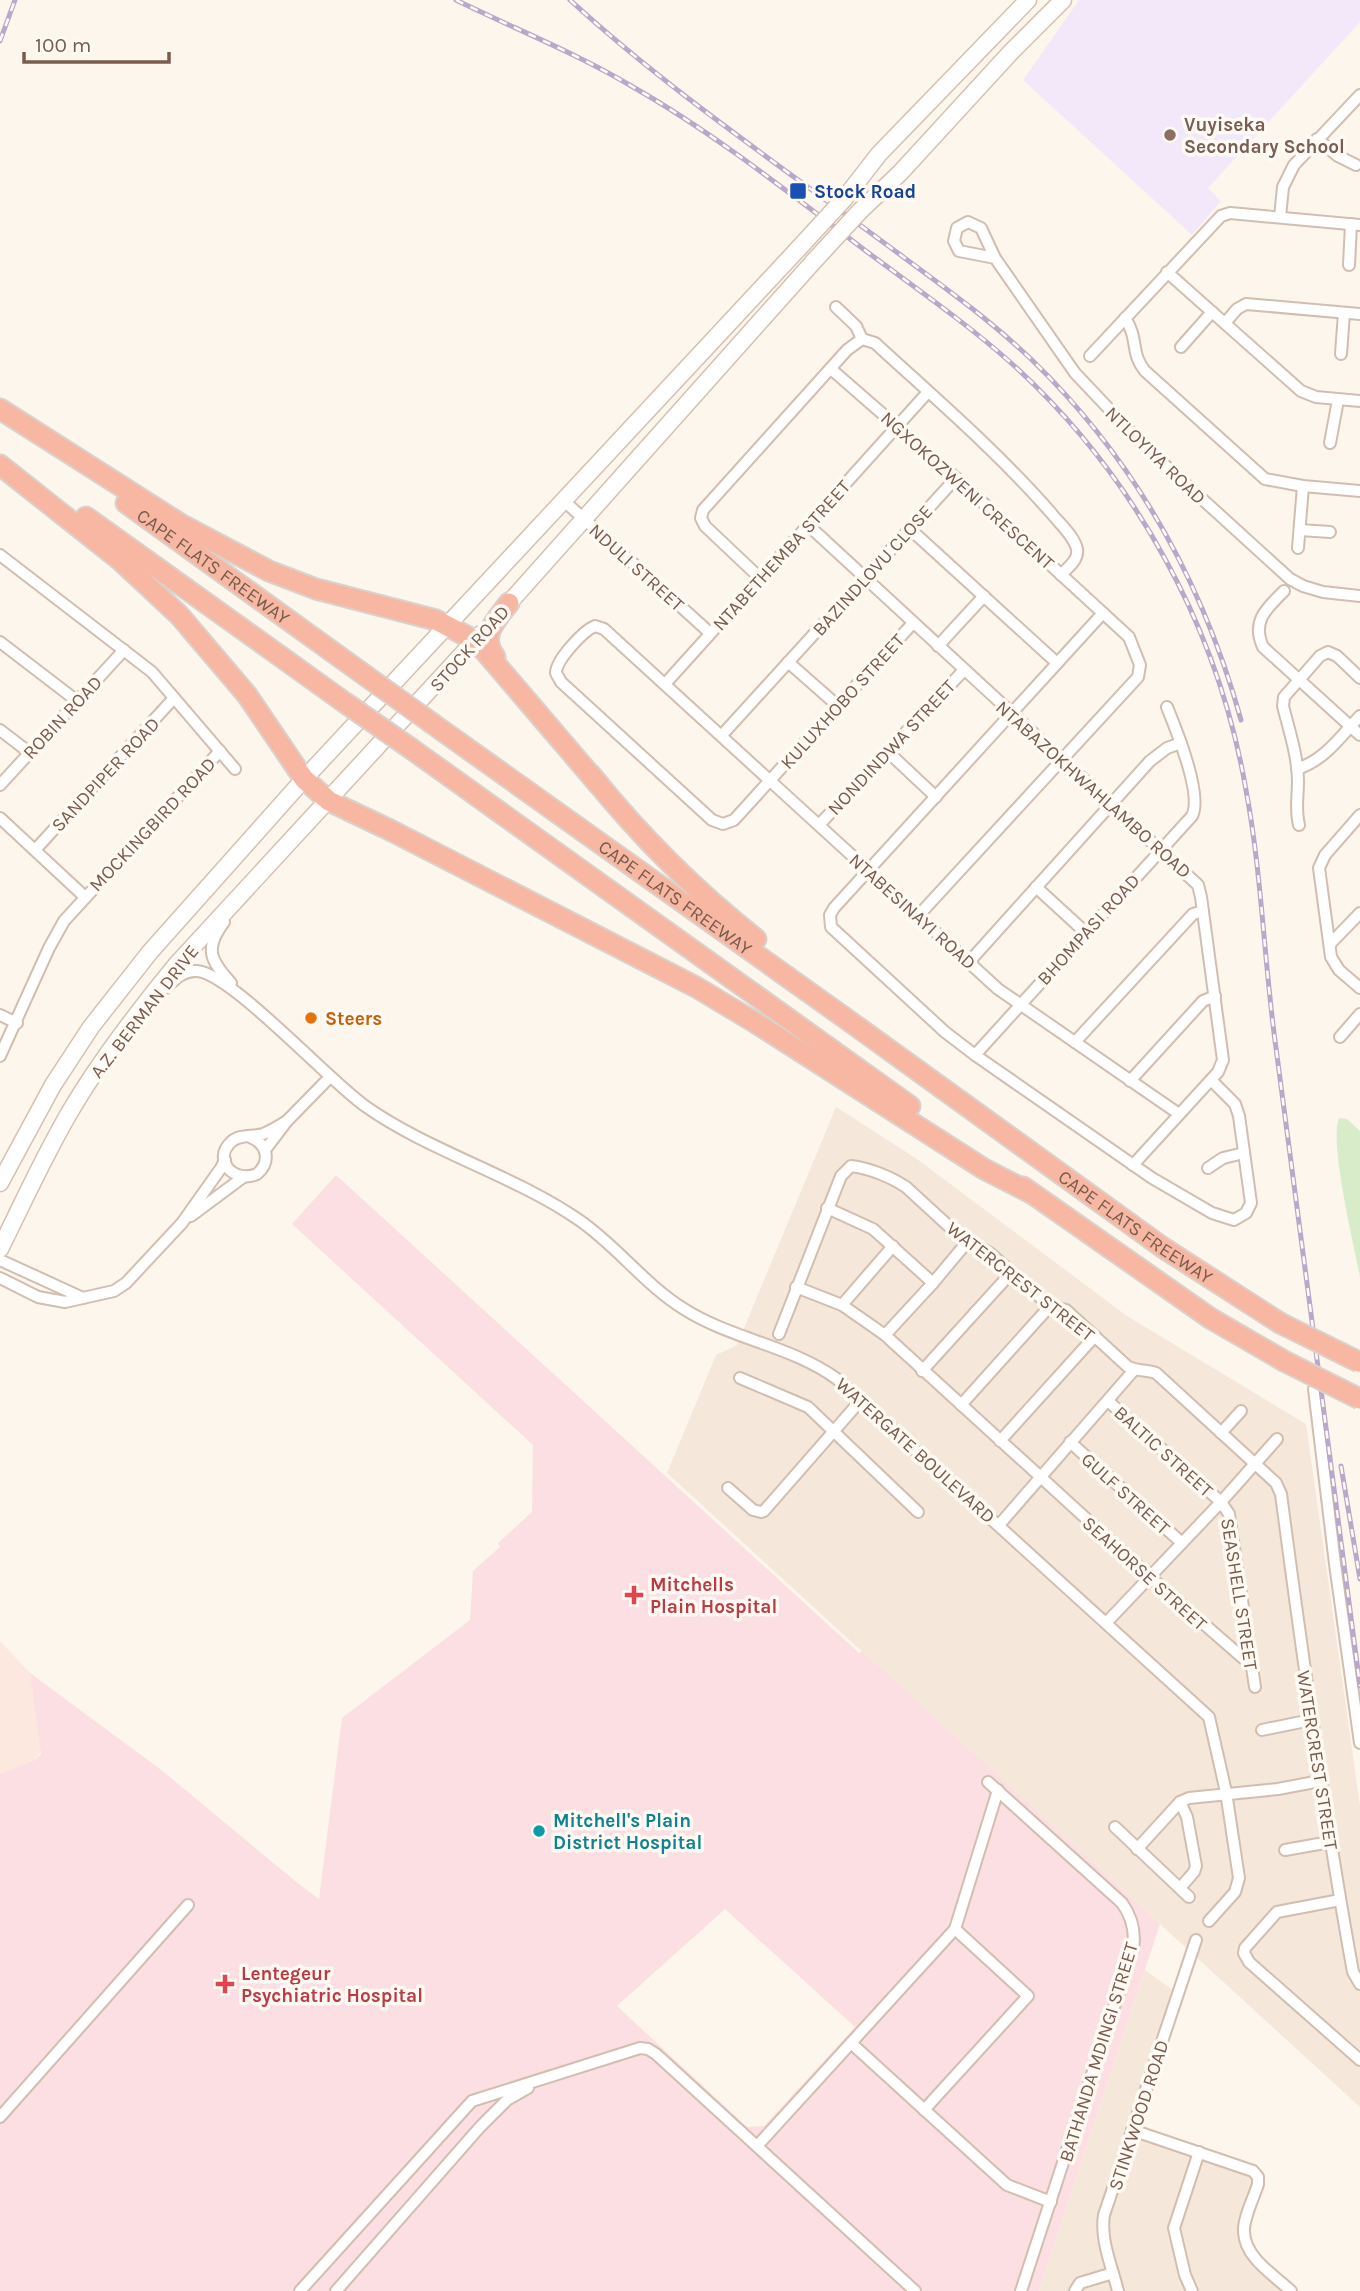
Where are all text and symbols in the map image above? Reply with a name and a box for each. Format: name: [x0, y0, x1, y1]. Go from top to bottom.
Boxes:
scale bar: [24, 21, 170, 65]
text: 100 m: [35, 33, 92, 57]
place label: Vuyiseka Secondary School: [1184, 114, 1345, 158]
marker: Vuyiseka Secondary School: [1162, 127, 1178, 143]
marker: Stock Road: [788, 181, 808, 201]
place label: Stock Road: [814, 181, 916, 203]
street label: NTLOYIYA ROAD: [1101, 402, 1210, 509]
street label: NGXOKOZWENI CRESCENT: [876, 407, 1059, 575]
street label: NTABETHEMBA STREET: [708, 476, 855, 635]
street label: BAZINDLOVU CLOSE: [808, 501, 937, 641]
street label: CAPE FLATS FREEWAY: [132, 505, 294, 630]
street label: NDULI STREET: [584, 519, 689, 616]
street label: STOCK ROAD: [425, 601, 514, 696]
street label: KULUXHOBO STREET: [776, 629, 910, 774]
street label: ROBIN ROAD: [19, 671, 107, 764]
street label: NONDINDWA STREET: [823, 675, 960, 820]
street label: NTABAZOKHWAHLAMBO ROAD: [991, 696, 1195, 883]
street label: SANDPIPER ROAD: [47, 713, 164, 836]
street label: MOCKINGBIRD ROAD: [85, 753, 221, 896]
street label: CAPE FLATS FREEWAY: [594, 836, 756, 960]
street label: NTABESINAYI ROAD: [844, 849, 980, 974]
street label: BHOMPASI ROAD: [1033, 869, 1145, 990]
street label: A.Z. BERMAN DRIVE: [86, 941, 204, 1083]
place label: Steers: [325, 1008, 382, 1030]
marker: Steers: [303, 1010, 319, 1026]
street label: CAPE FLATS FREEWAY: [1054, 1166, 1217, 1289]
street label: WATERCREST STREET: [942, 1217, 1099, 1347]
street label: WATERGATE BOULEVARD: [831, 1373, 999, 1528]
street label: BALTIC STREET: [1109, 1402, 1218, 1502]
street label: GULF STREET: [1077, 1448, 1174, 1540]
street label: SEAHORSE STREET: [1078, 1512, 1211, 1636]
street label: SEASHELL STREET: [1216, 1517, 1262, 1672]
place label: Mitchells Plain Hospital: [650, 1574, 777, 1618]
marker: Mitchells Plain Hospital: [624, 1585, 644, 1605]
street label: WATERCREST STREET: [1292, 1669, 1342, 1852]
place label: Mitchell's Plain District Hospital: [553, 1810, 702, 1854]
marker: Mitchell's Plain District Hospital: [531, 1823, 547, 1839]
street label: BATHANDA MDINGI STREET: [1055, 1939, 1143, 2165]
place label: Lentegeur Psychiatric Hospital: [241, 1963, 423, 2007]
marker: Lentegeur Psychiatric Hospital: [215, 1974, 235, 1994]
street label: STINKWOOD ROAD: [1104, 2037, 1174, 2193]

